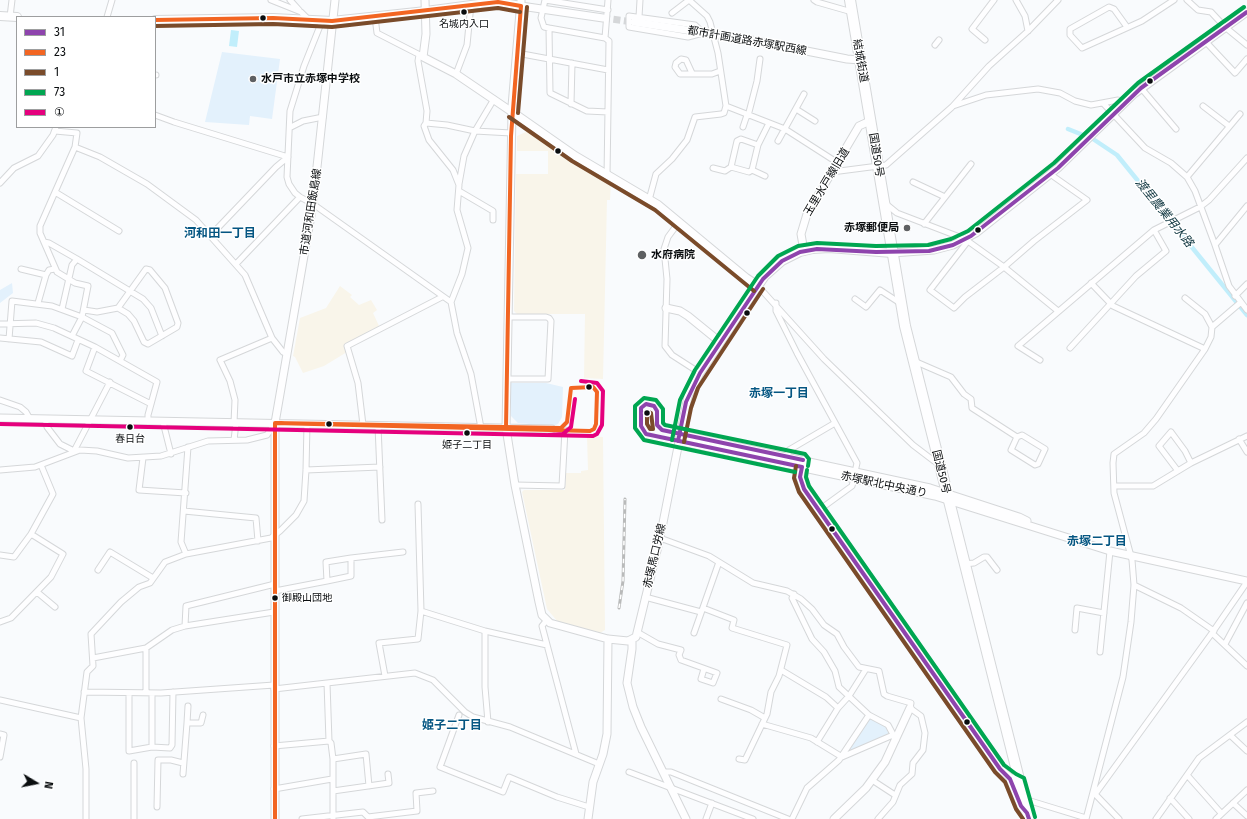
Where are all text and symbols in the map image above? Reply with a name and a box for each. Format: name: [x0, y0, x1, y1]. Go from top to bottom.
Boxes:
marker: 名城内入口: [459, 7, 469, 17]
unlabelled marker: [258, 13, 268, 23]
legend: [16, 16, 156, 128]
place label: 名城内入口: [439, 18, 489, 30]
street label: 都市計画道路赤塚駅西線: [686, 24, 808, 58]
text: 31: [54, 25, 65, 39]
street label: 結城街道: [850, 38, 870, 84]
text: 23: [54, 45, 66, 59]
text: 1: [54, 65, 59, 79]
place label: 水戸市立赤塚中学校: [261, 72, 360, 86]
marker: 水戸市立赤塚中学校: [248, 74, 258, 84]
unlabelled marker: [1145, 76, 1155, 86]
text: 73: [54, 85, 65, 99]
text: ①: [54, 105, 65, 119]
street label: 国道50号: [866, 132, 886, 178]
unlabelled marker: [553, 146, 563, 156]
street label: 玉里水戸線旧道: [802, 146, 852, 218]
street label: 市道河和田飯島線: [298, 168, 324, 256]
water label: 渡里農業用水路: [1132, 176, 1196, 250]
place label: 赤塚郵便局: [844, 221, 899, 235]
marker: 赤塚郵便局: [902, 223, 912, 233]
unlabelled marker: [973, 225, 983, 235]
district label: 河和田一丁目: [184, 227, 256, 241]
place label: 水府病院: [651, 248, 695, 262]
marker: 水府病院: [636, 249, 648, 261]
unlabelled marker: [742, 308, 752, 318]
unlabelled marker: [584, 382, 594, 392]
district label: 赤塚一丁目: [749, 387, 809, 401]
unlabelled marker: [642, 408, 652, 418]
unlabelled marker: [324, 419, 334, 429]
marker: 春日台: [125, 422, 135, 432]
marker: 姫子二丁目: [462, 428, 472, 438]
place label: 春日台: [115, 433, 145, 445]
place label: 姫子二丁目: [442, 439, 492, 451]
street label: 国道50号: [929, 449, 953, 495]
street label: 赤塚駅北中央通り: [840, 469, 928, 501]
street label: 赤塚馬口労線: [641, 522, 669, 590]
unlabelled marker: [827, 524, 837, 534]
district label: 赤塚二丁目: [1067, 535, 1127, 549]
place label: 御殿山団地: [282, 592, 332, 604]
marker: 御殿山団地: [270, 593, 280, 603]
unlabelled marker: [962, 717, 972, 727]
district label: 姫子二丁目: [422, 719, 482, 733]
north arrow: [16, 763, 56, 803]
text: N: [41, 780, 55, 790]

